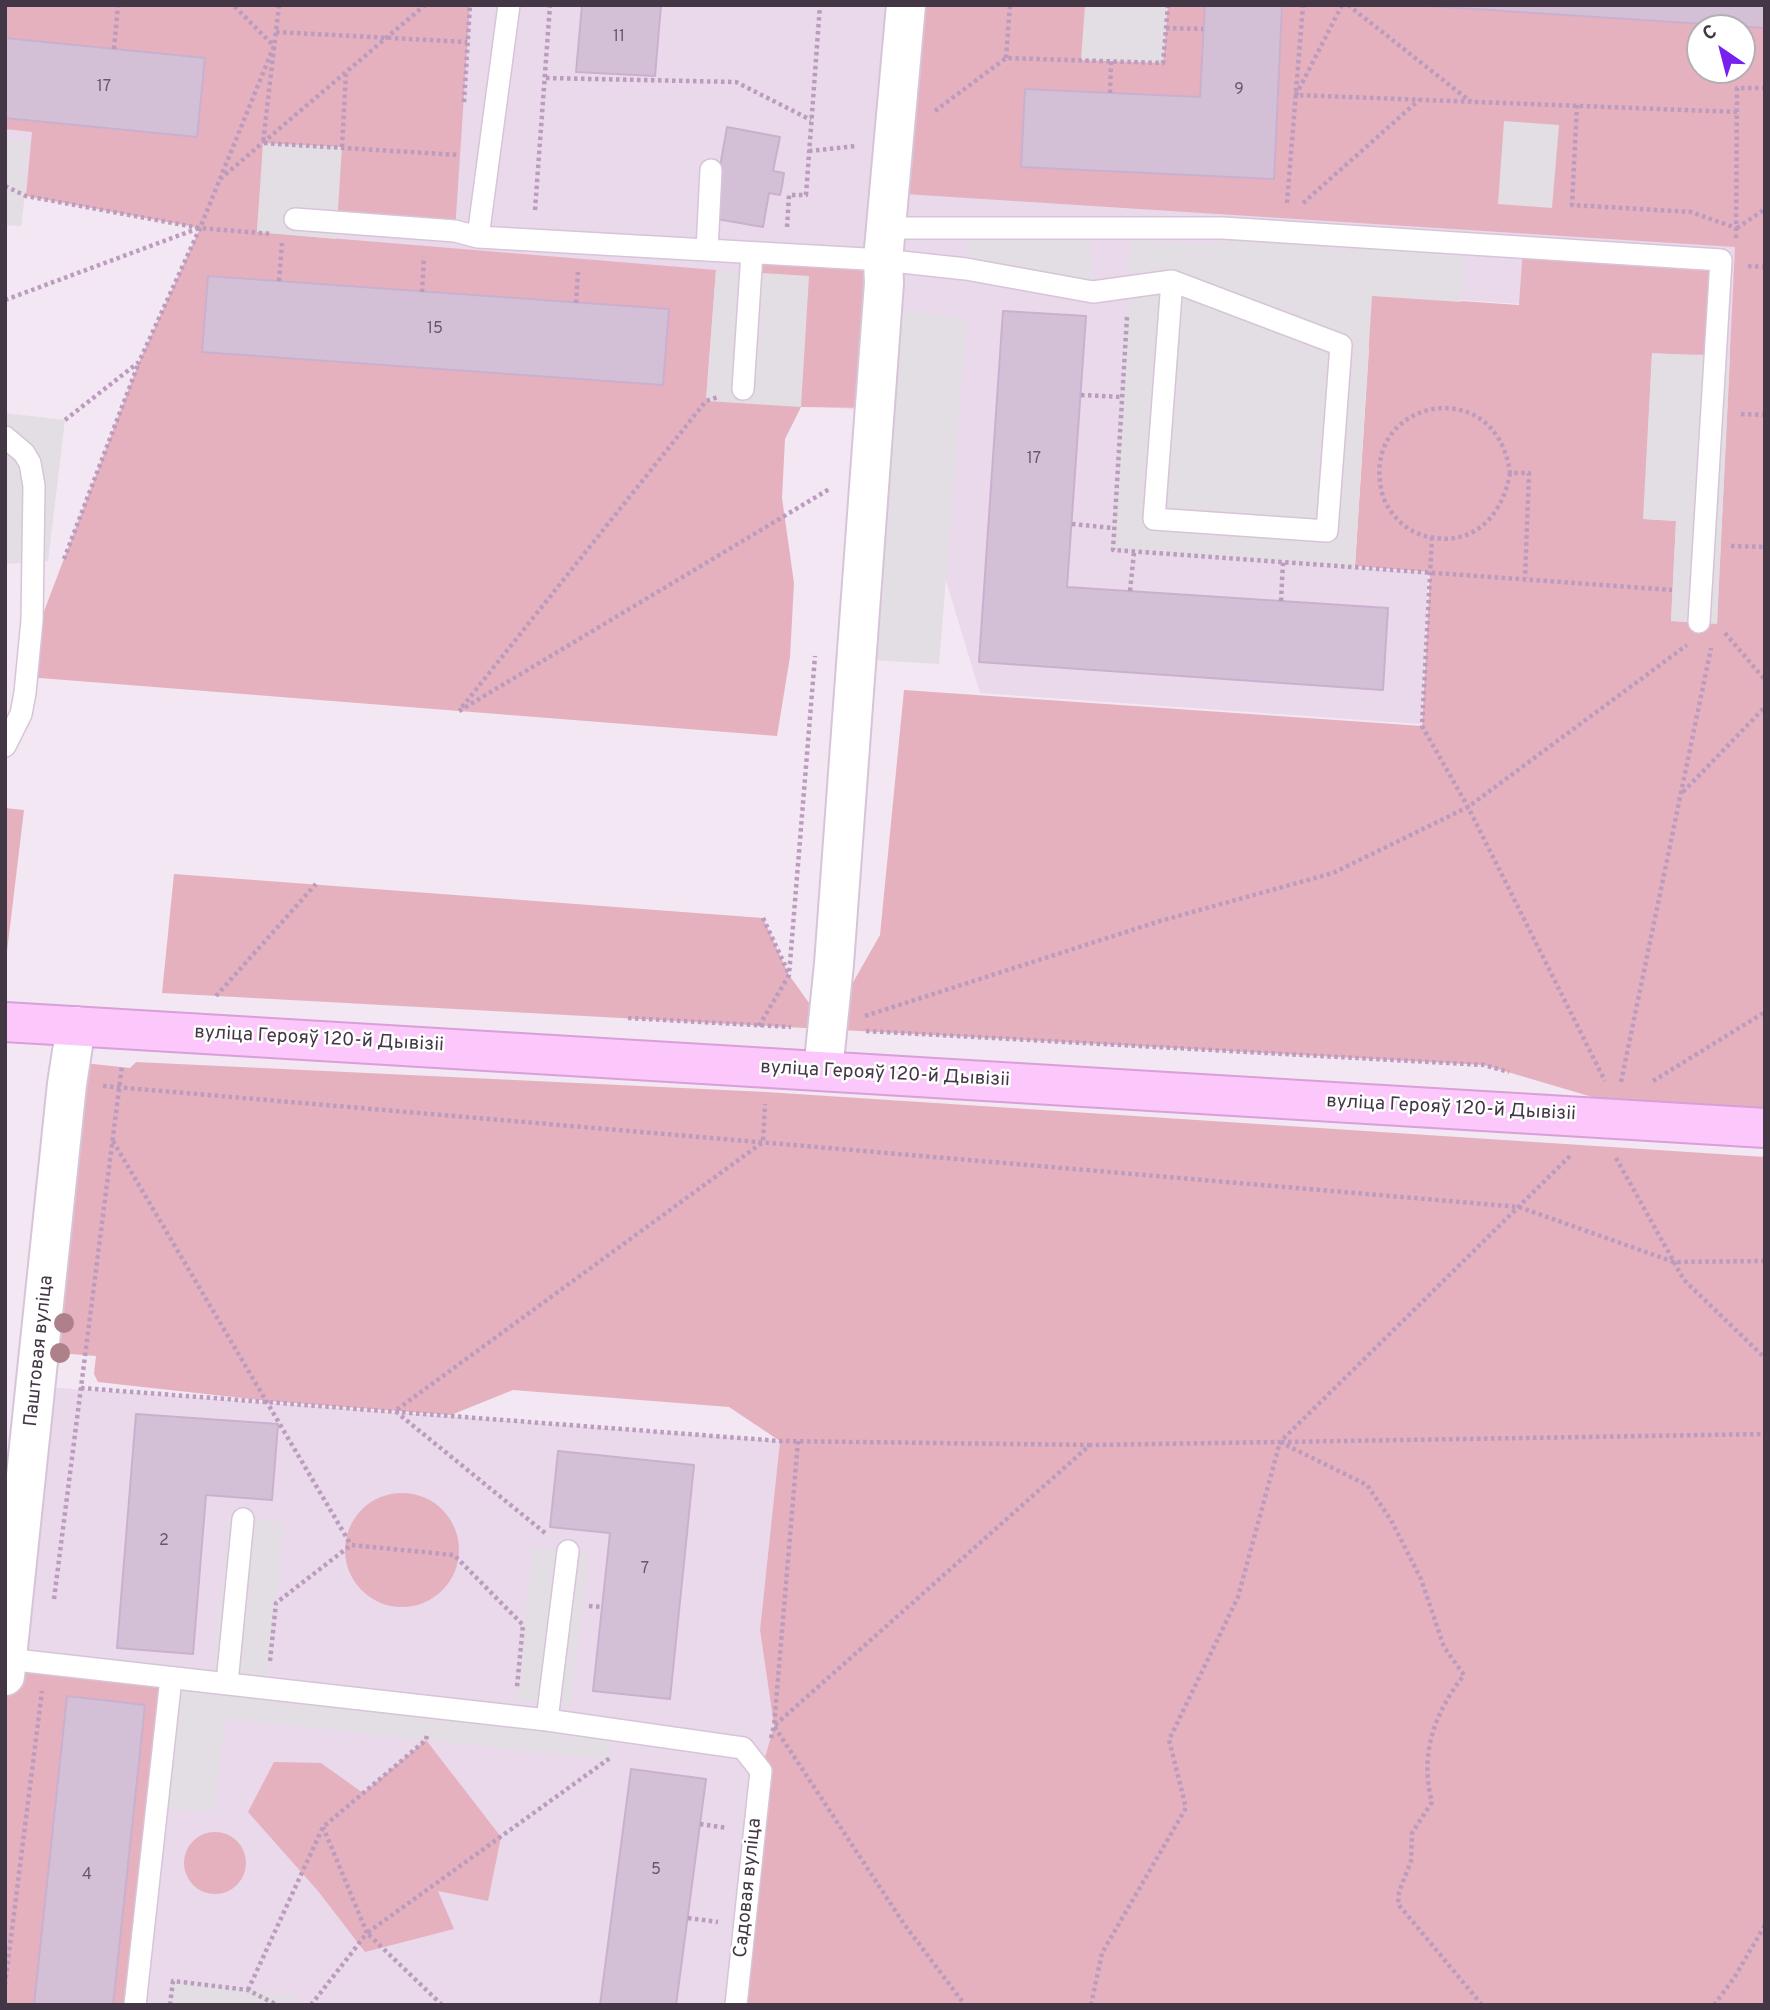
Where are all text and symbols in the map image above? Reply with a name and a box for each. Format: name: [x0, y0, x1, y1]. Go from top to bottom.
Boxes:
north arrow: [1686, 14, 1756, 84]
text: С: [1698, 20, 1722, 47]
house number: 11: [613, 28, 625, 48]
house number: 17: [97, 78, 111, 98]
house number: 9: [1234, 81, 1244, 101]
house number: 15: [427, 320, 443, 340]
house number: 17: [1027, 450, 1041, 470]
street label: вуліца Герояў 120-й Дывізіі: [194, 1022, 444, 1058]
street label: вуліца Герояў 120-й Дывізіі: [760, 1057, 1010, 1093]
street label: вуліца Герояў 120-й Дывізіі: [1326, 1091, 1576, 1127]
street label: Паштовая вуліца: [21, 1274, 59, 1428]
house number: 2: [159, 1532, 169, 1552]
house number: 7: [641, 1560, 649, 1580]
street label: Садовая вуліца: [730, 1817, 768, 1959]
house number: 5: [651, 1861, 661, 1881]
house number: 4: [82, 1866, 92, 1886]

